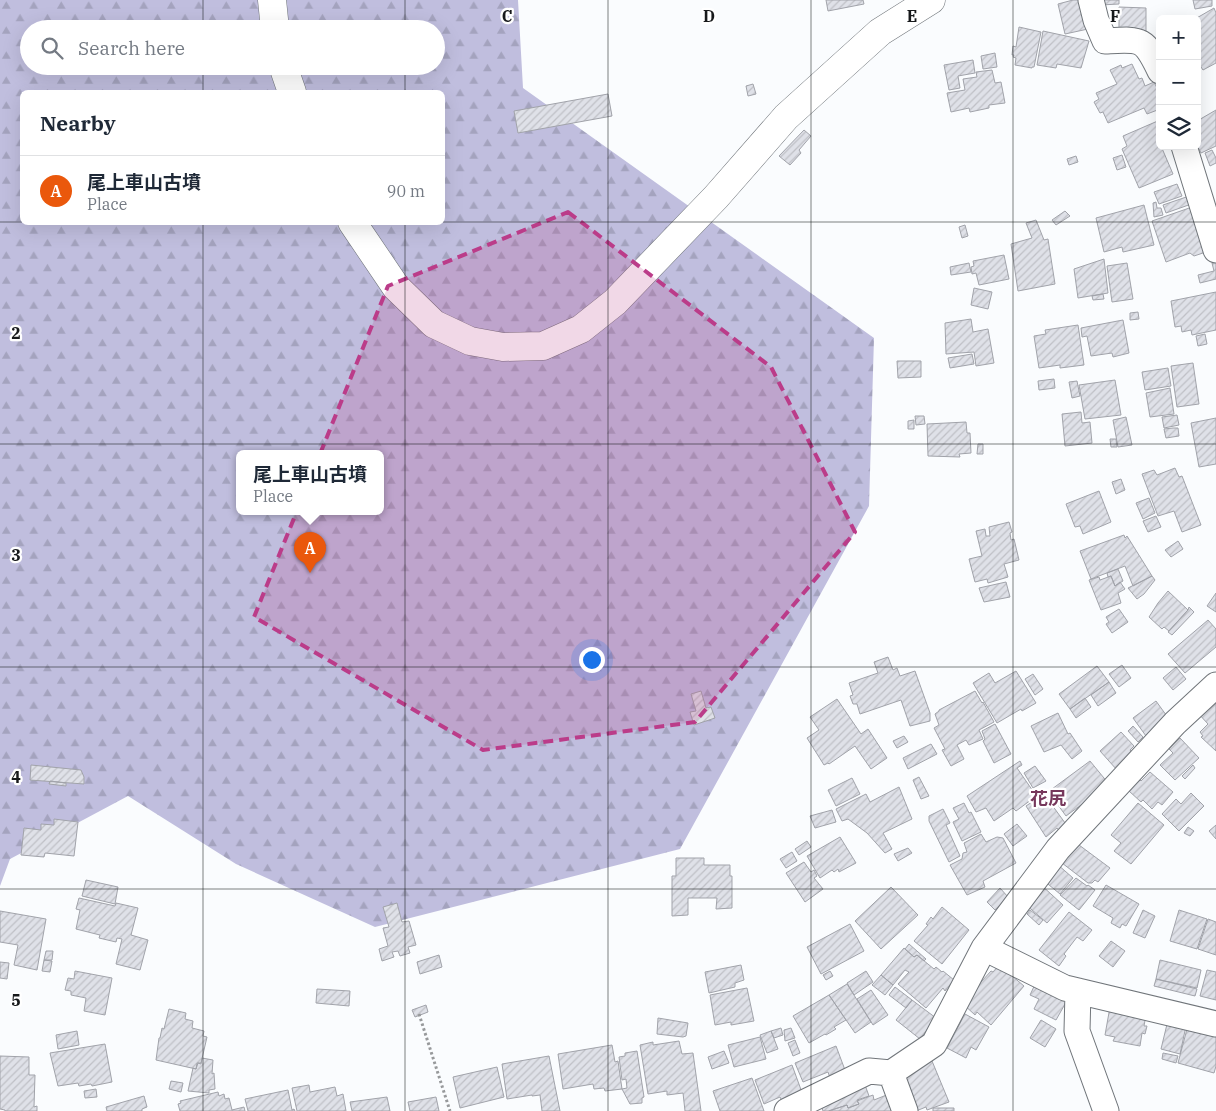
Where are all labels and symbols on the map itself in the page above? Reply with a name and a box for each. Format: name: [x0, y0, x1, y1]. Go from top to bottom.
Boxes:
text: C: [502, 6, 512, 26]
text: D: [703, 6, 715, 26]
text: E: [907, 6, 917, 26]
text: F: [1110, 6, 1120, 26]
text: 2: [11, 323, 21, 343]
pin: A: [294, 532, 326, 573]
text: 3: [11, 545, 21, 565]
your location: [579, 647, 605, 673]
text: 4: [11, 767, 21, 787]
district label: 花尻: [1030, 787, 1066, 810]
text: 5: [11, 990, 21, 1010]

